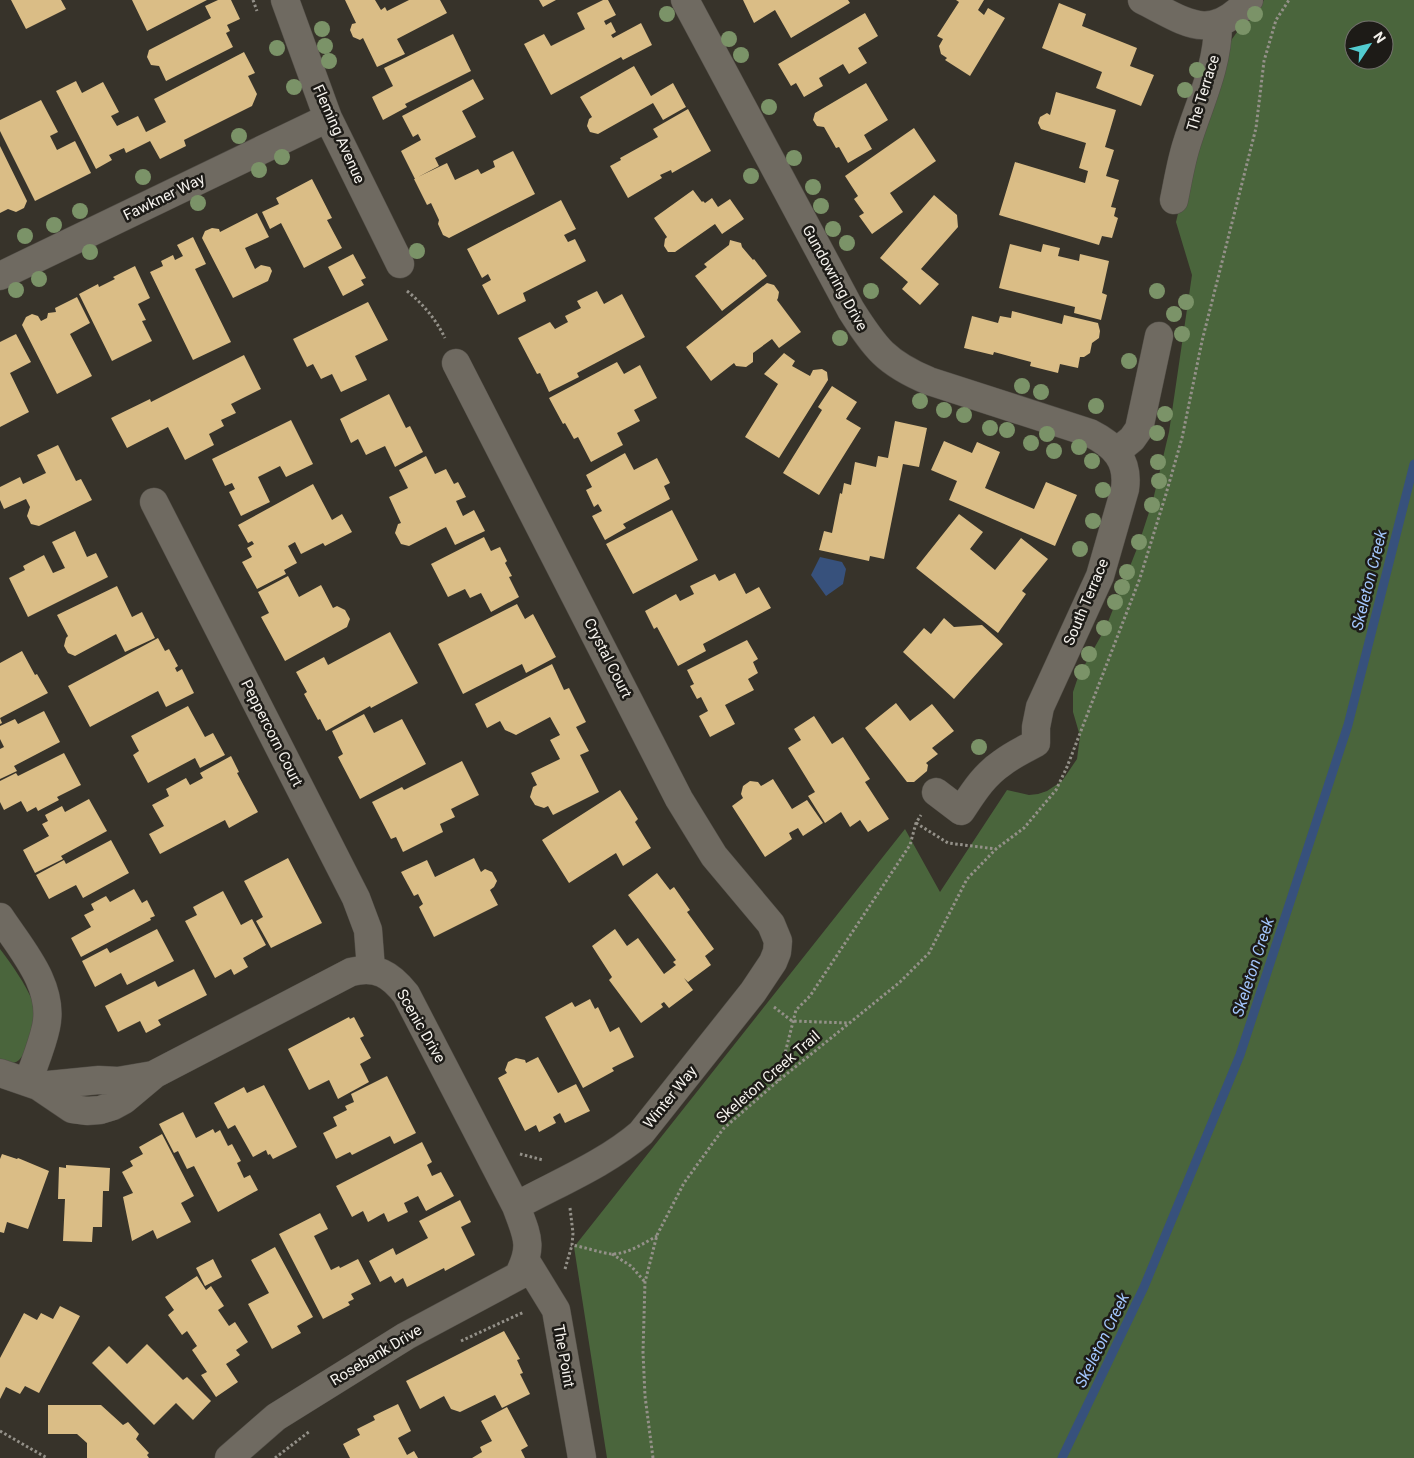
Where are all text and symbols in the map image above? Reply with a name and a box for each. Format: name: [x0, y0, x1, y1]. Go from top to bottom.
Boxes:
north arrow: [1344, 20, 1394, 70]
text: N: [1370, 29, 1389, 46]
street label: The Terrace: [1183, 53, 1223, 133]
street label: Fleming Avenue: [309, 82, 369, 186]
street label: Fawkner Way: [120, 170, 208, 224]
street label: Gundowring Drive: [799, 222, 871, 334]
water label: Skeleton Creek: [1347, 527, 1391, 632]
street label: South Terrace: [1060, 556, 1112, 648]
street label: Crystal Court: [580, 615, 636, 701]
street label: Peppercorn Court: [237, 677, 307, 790]
water label: Skeleton Creek: [1228, 914, 1278, 1019]
street label: Scenic Drive: [393, 986, 449, 1066]
street label: Skeleton Creek Trail: [712, 1027, 824, 1127]
street label: Winter Way: [639, 1062, 701, 1132]
water label: Skeleton Creek: [1071, 1289, 1134, 1390]
street label: Rosebank Drive: [327, 1321, 425, 1389]
street label: The Point: [550, 1323, 578, 1389]

